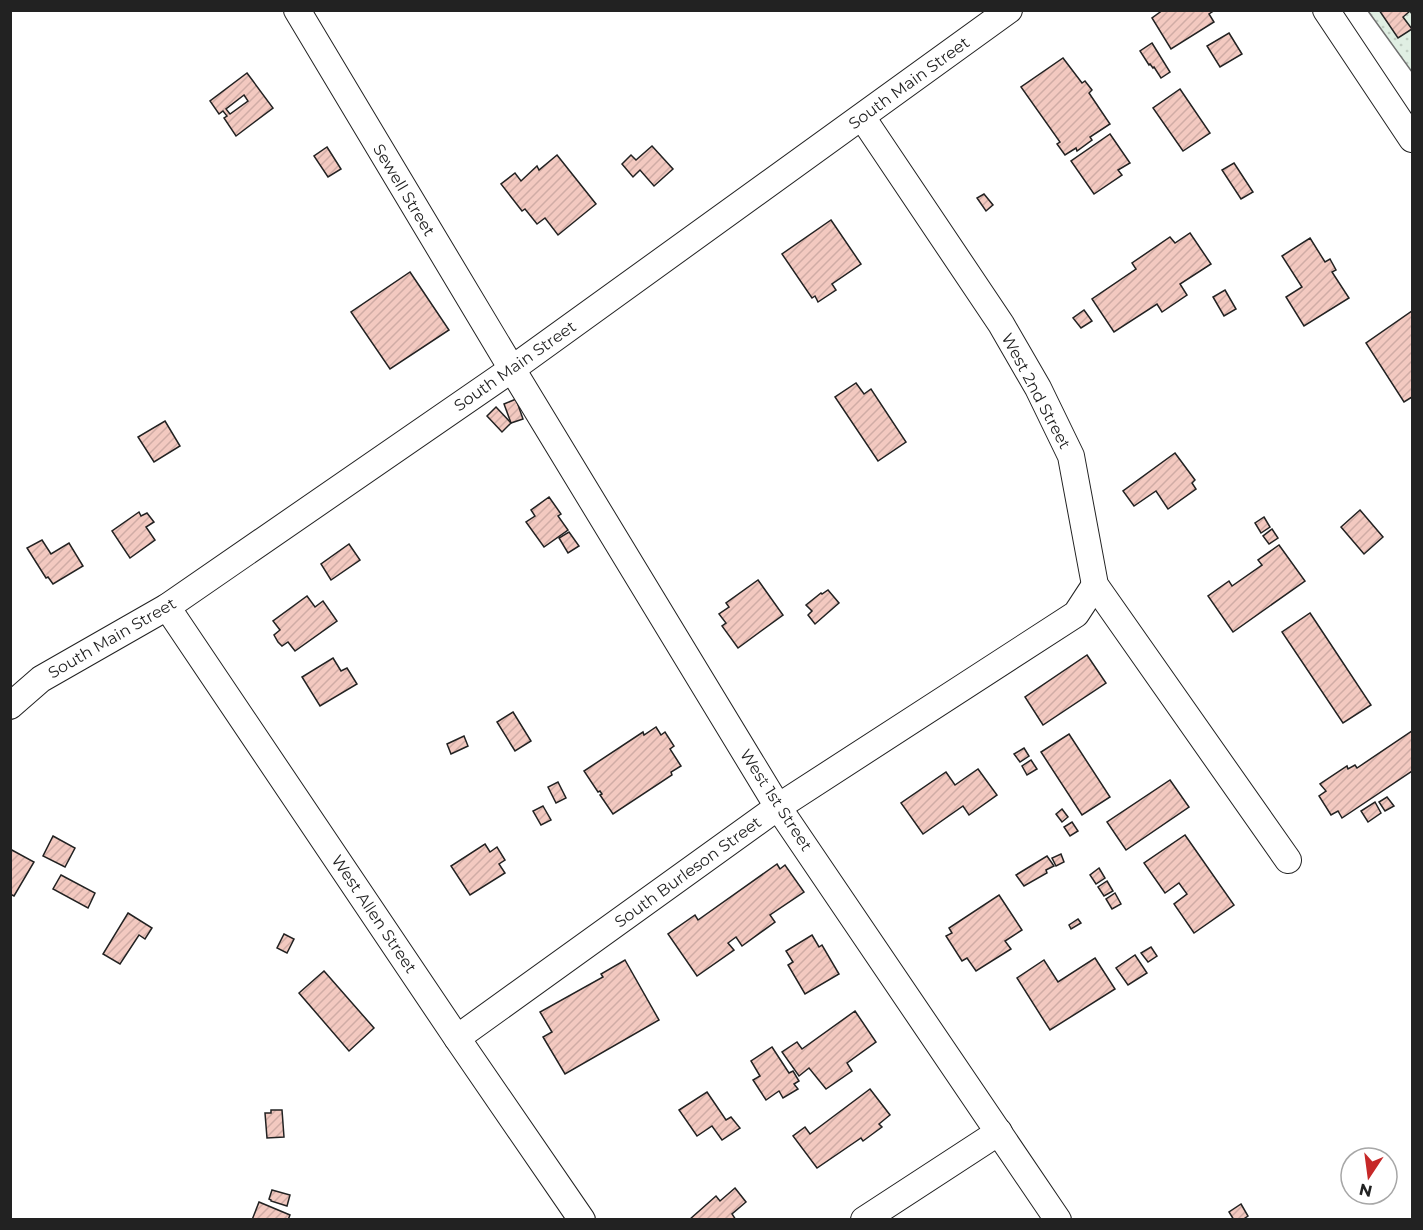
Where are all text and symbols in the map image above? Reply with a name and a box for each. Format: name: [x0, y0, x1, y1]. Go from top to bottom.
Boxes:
street label: South Main Street: [845, 33, 973, 133]
street label: Sewell Street: [369, 141, 439, 240]
street label: South Main Street: [450, 316, 580, 415]
street label: West 2nd Street: [997, 330, 1075, 453]
street label: South Main Street: [45, 593, 180, 682]
street label: West 1st Street: [736, 745, 816, 855]
street label: South Burleson Street: [611, 812, 765, 932]
street label: West Allen Street: [327, 851, 421, 977]
north arrow: [1339, 1146, 1399, 1206]
text: N: [1357, 1179, 1374, 1201]

